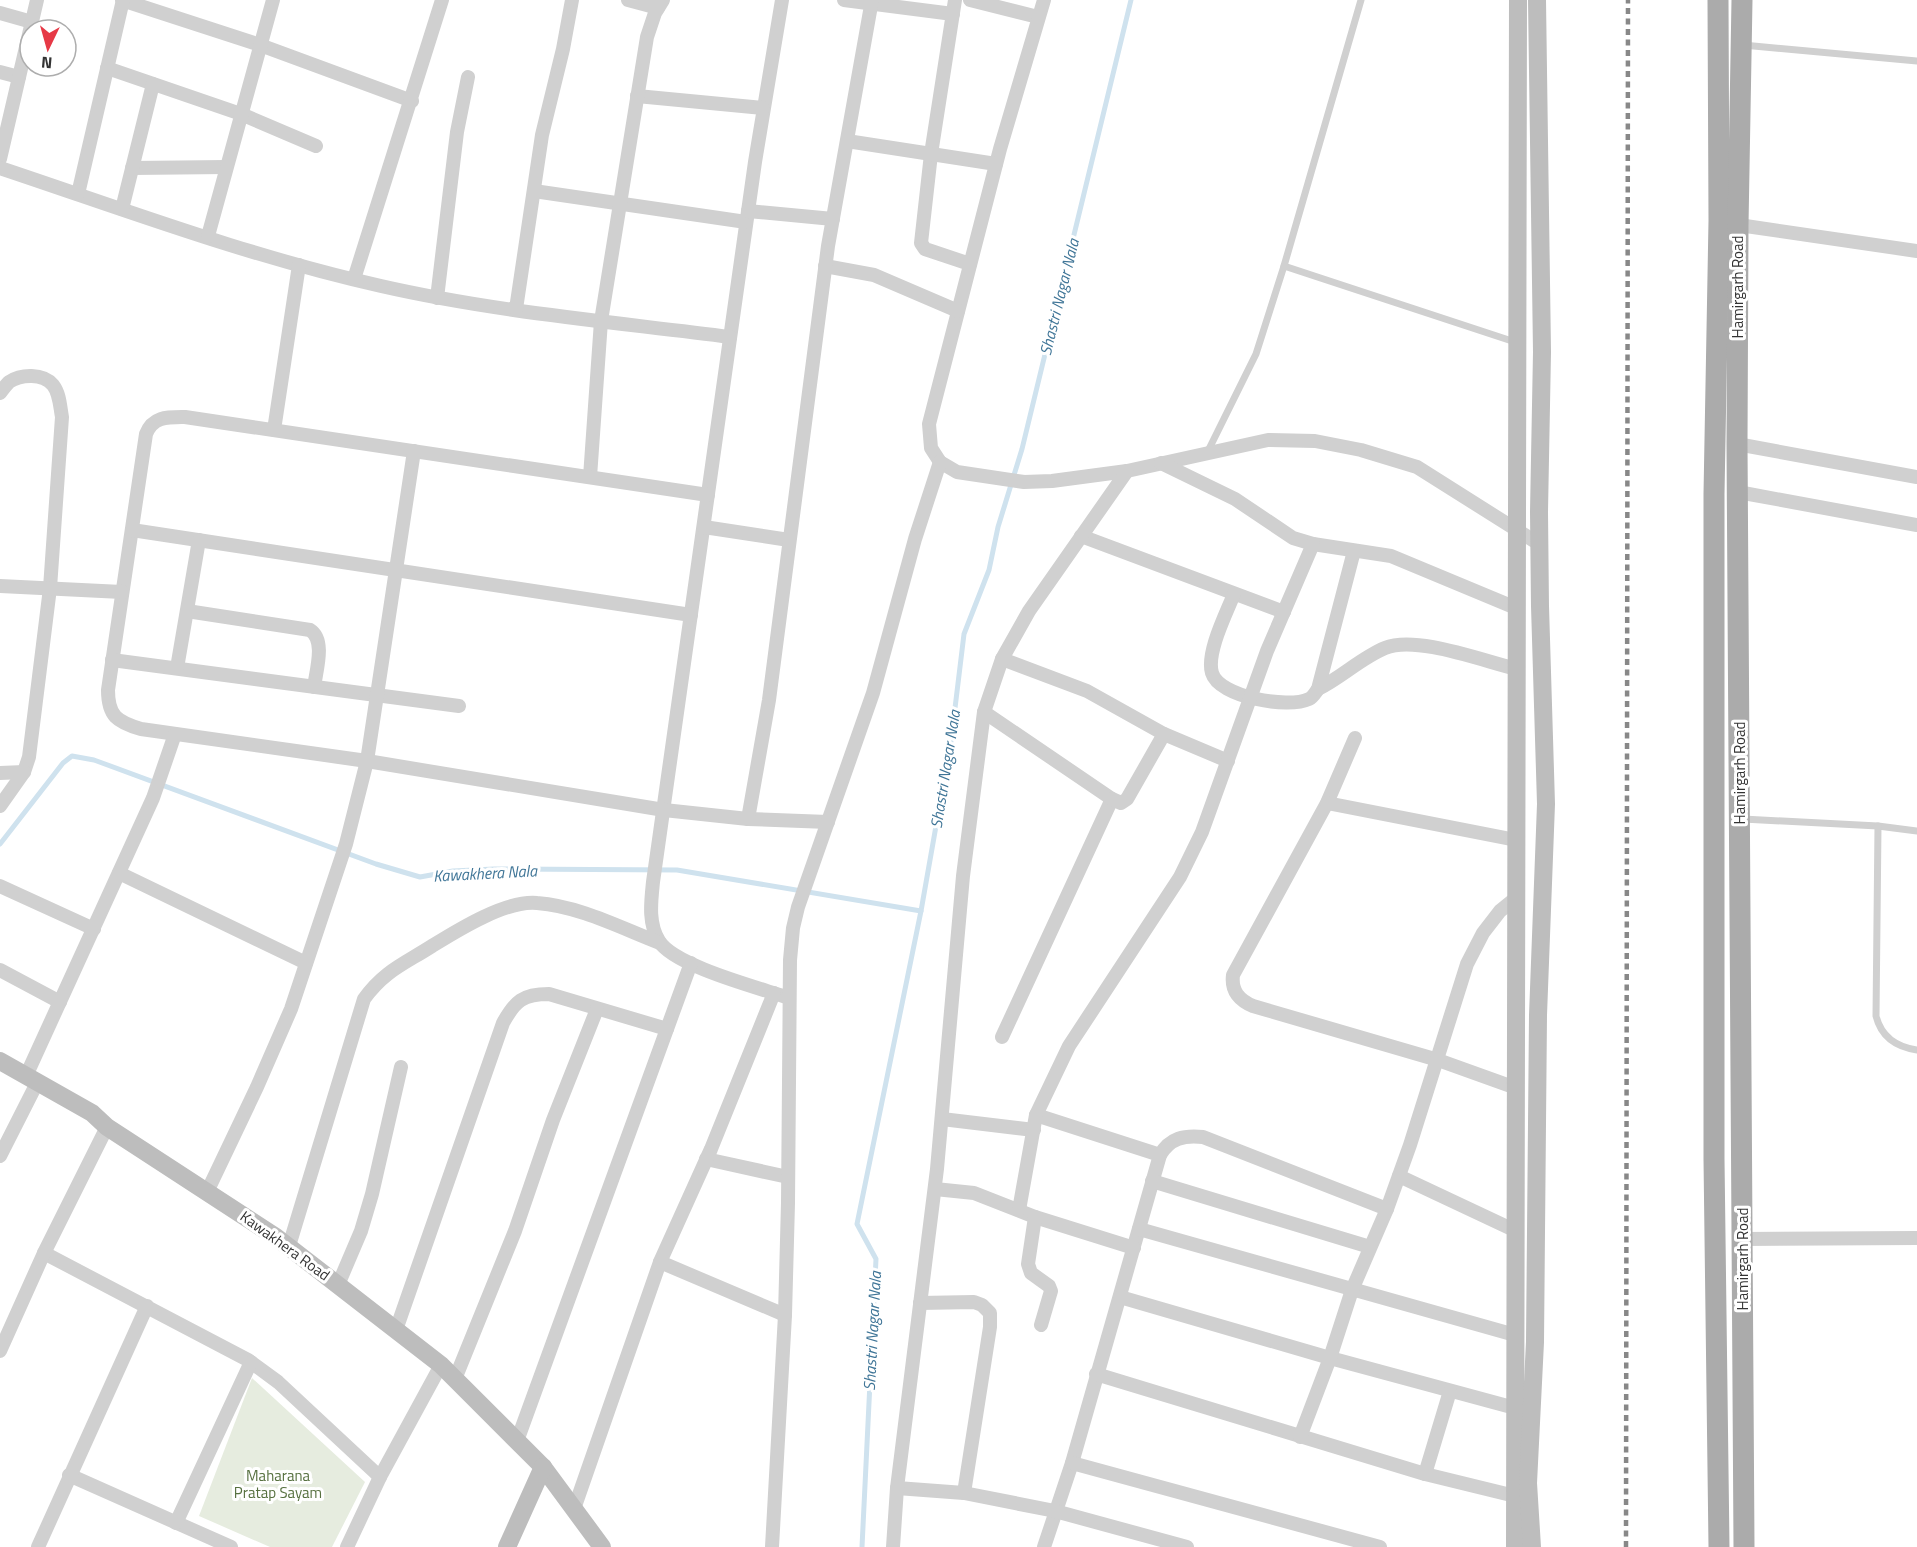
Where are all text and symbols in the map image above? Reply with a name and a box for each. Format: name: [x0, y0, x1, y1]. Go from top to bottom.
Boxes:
north arrow: [18, 18, 78, 78]
text: N: [40, 51, 53, 75]
water label: Shastri Nagar Nala: [1033, 235, 1085, 358]
street label: Hamirgarh Road: [1726, 236, 1749, 338]
water label: Shastri Nagar Nala: [924, 707, 966, 830]
street label: Hamirgarh Road: [1728, 722, 1751, 824]
water label: Kawakhera Nala: [432, 858, 539, 888]
street label: Kawakhera Road: [236, 1205, 335, 1286]
street label: Hamirgarh Road: [1731, 1208, 1754, 1310]
water label: Shastri Nagar Nala: [857, 1270, 887, 1391]
park label: Maharana Pratap Sayam: [234, 1464, 322, 1504]

